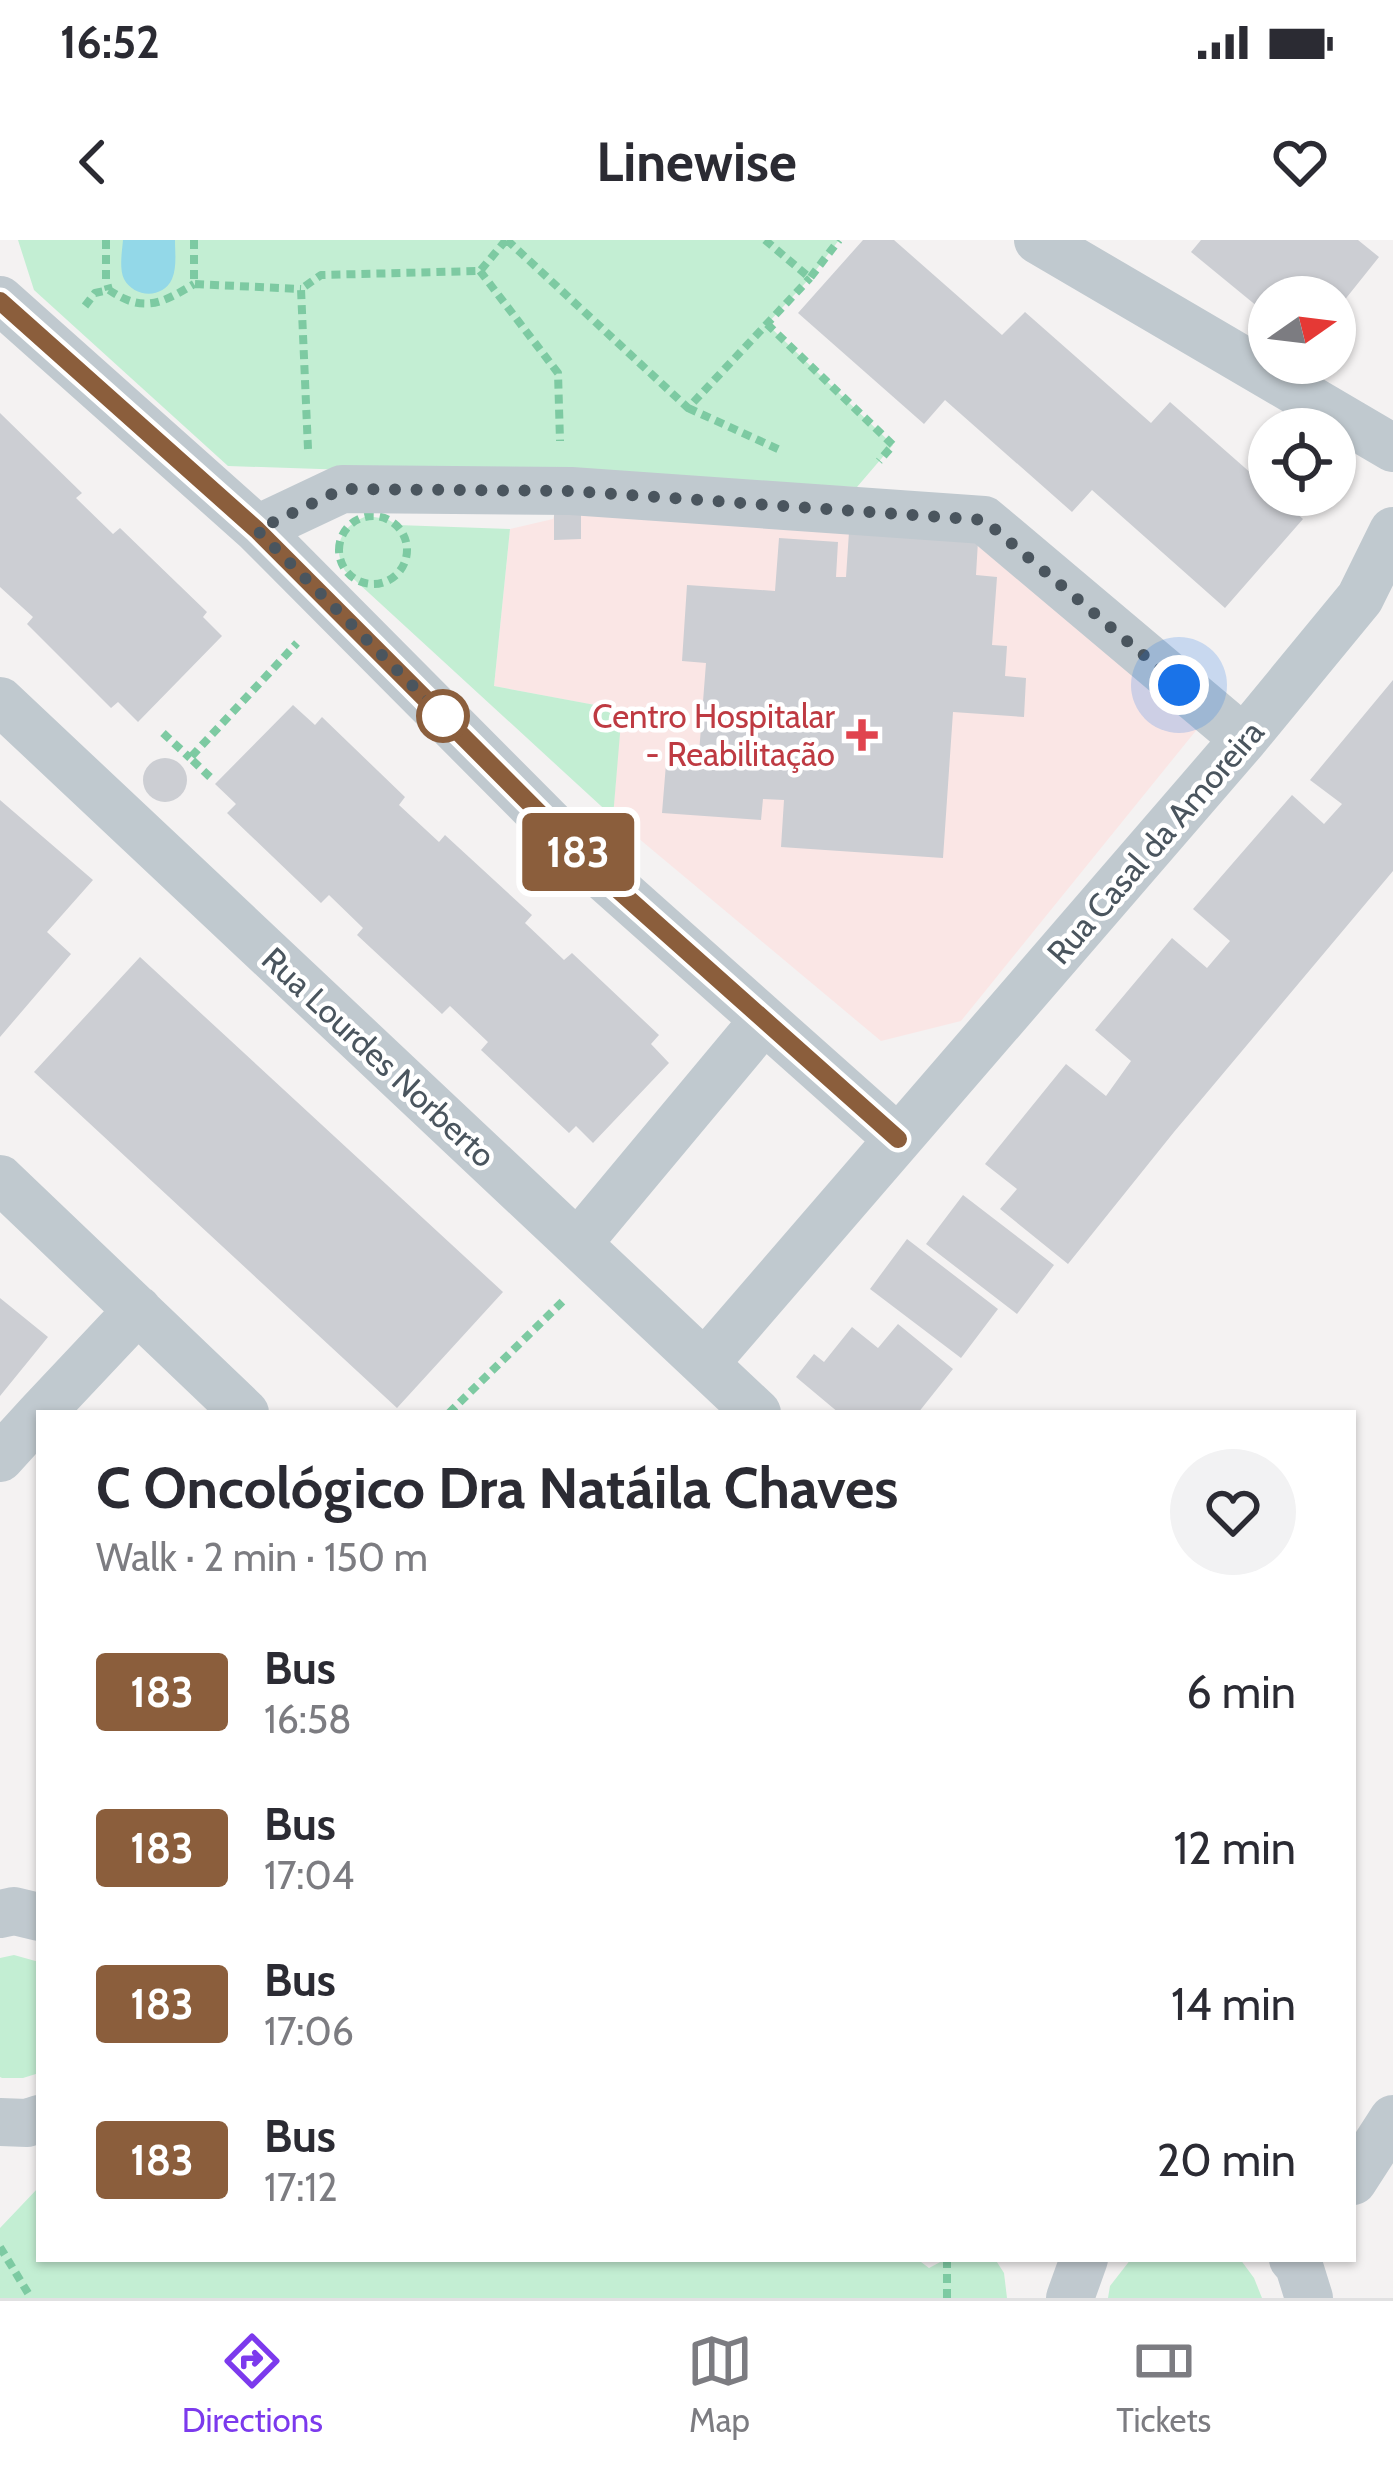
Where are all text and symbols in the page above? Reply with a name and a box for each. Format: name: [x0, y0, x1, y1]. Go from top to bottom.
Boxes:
text: 16:52: [60, 15, 160, 69]
icon: back: [60, 129, 126, 195]
text: Linewise: [596, 129, 797, 195]
icon: heart: [1267, 129, 1333, 195]
north arrow: [1248, 276, 1356, 384]
map controls: [1248, 276, 1356, 516]
button: locate: [1248, 408, 1356, 516]
your location: [1149, 655, 1209, 715]
unlabelled marker: [418, 691, 468, 741]
place label: Centro Hospitalar - Reabilitação: [592, 696, 836, 774]
street label: Rua Casal da Amoreira: [1038, 712, 1272, 972]
marker: Centro Hospitalar - Reabilitação: [846, 719, 878, 751]
line badge: 183: [509, 813, 647, 891]
text: 183: [546, 826, 610, 878]
street label: Rua Lourdes Norberto: [254, 939, 504, 1175]
button: heart: [1170, 1449, 1296, 1575]
text: C Oncológico Dra Natáila Chaves: [96, 1453, 898, 1522]
text: Walk · 2 min · 150 m: [96, 1533, 428, 1581]
text: Bus: [264, 1641, 336, 1695]
text: 6 min: [1186, 1665, 1296, 1719]
text: 183: [130, 1666, 194, 1718]
text: 16:58: [264, 1695, 352, 1743]
text: Bus: [264, 1797, 336, 1851]
text: 12 min: [1173, 1821, 1296, 1875]
text: 183: [130, 1822, 194, 1874]
text: 17:04: [264, 1851, 354, 1899]
text: Bus: [264, 1953, 336, 2007]
text: 14 min: [1171, 1977, 1296, 2031]
text: 183: [130, 1978, 194, 2030]
text: 17:06: [264, 2007, 354, 2055]
text: Bus: [264, 2109, 336, 2163]
text: 20 min: [1157, 2133, 1296, 2187]
text: 183: [130, 2134, 194, 2186]
text: 17:12: [264, 2163, 338, 2211]
tab: Directions: [182, 2328, 323, 2440]
tab: Map: [687, 2328, 753, 2440]
tab: Tickets: [1116, 2328, 1211, 2440]

